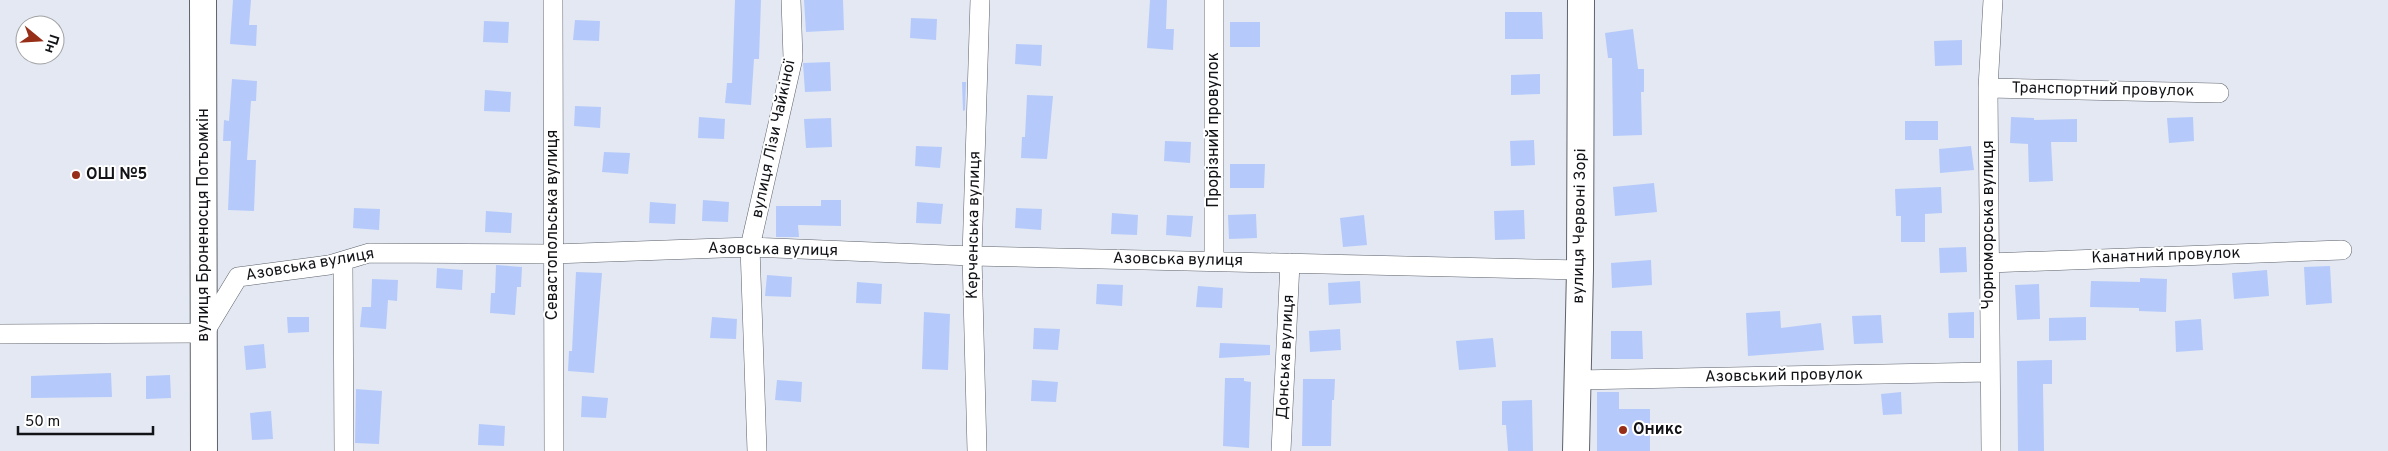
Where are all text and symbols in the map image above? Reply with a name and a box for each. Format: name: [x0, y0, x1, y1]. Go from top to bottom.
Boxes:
north arrow: [15, 15, 65, 65]
text: Пн: [40, 32, 62, 55]
street label: Прорізний провулок: [1204, 52, 1224, 208]
street label: вулиця Лізи Чайкіної: [747, 57, 801, 220]
street label: Транспортний провулок: [2011, 78, 2195, 102]
street label: вулиця Броненосця Потьомкін: [194, 108, 214, 342]
street label: Севастопольська вулиця: [543, 130, 563, 320]
street label: Чорноморська вулиця: [1979, 140, 1999, 310]
street label: вулиця Червоні Зорі: [1569, 148, 1591, 304]
street label: Керченська вулиця: [963, 151, 985, 299]
place label: ОШ №5: [86, 165, 147, 185]
marker: ОШ №5: [70, 169, 82, 181]
street label: Азовська вулиця: [708, 239, 838, 261]
street label: Канатний провулок: [2091, 243, 2241, 269]
street label: Азовська вулиця: [244, 244, 376, 286]
street label: Азовська вулиця: [1113, 249, 1243, 271]
street label: Донська вулиця: [1273, 294, 1299, 420]
street label: Азовський провулок: [1705, 365, 1863, 387]
scale bar: [18, 404, 152, 436]
text: 50 m: [25, 413, 60, 432]
place label: Оникс: [1633, 420, 1683, 440]
marker: Оникс: [1617, 424, 1629, 436]

